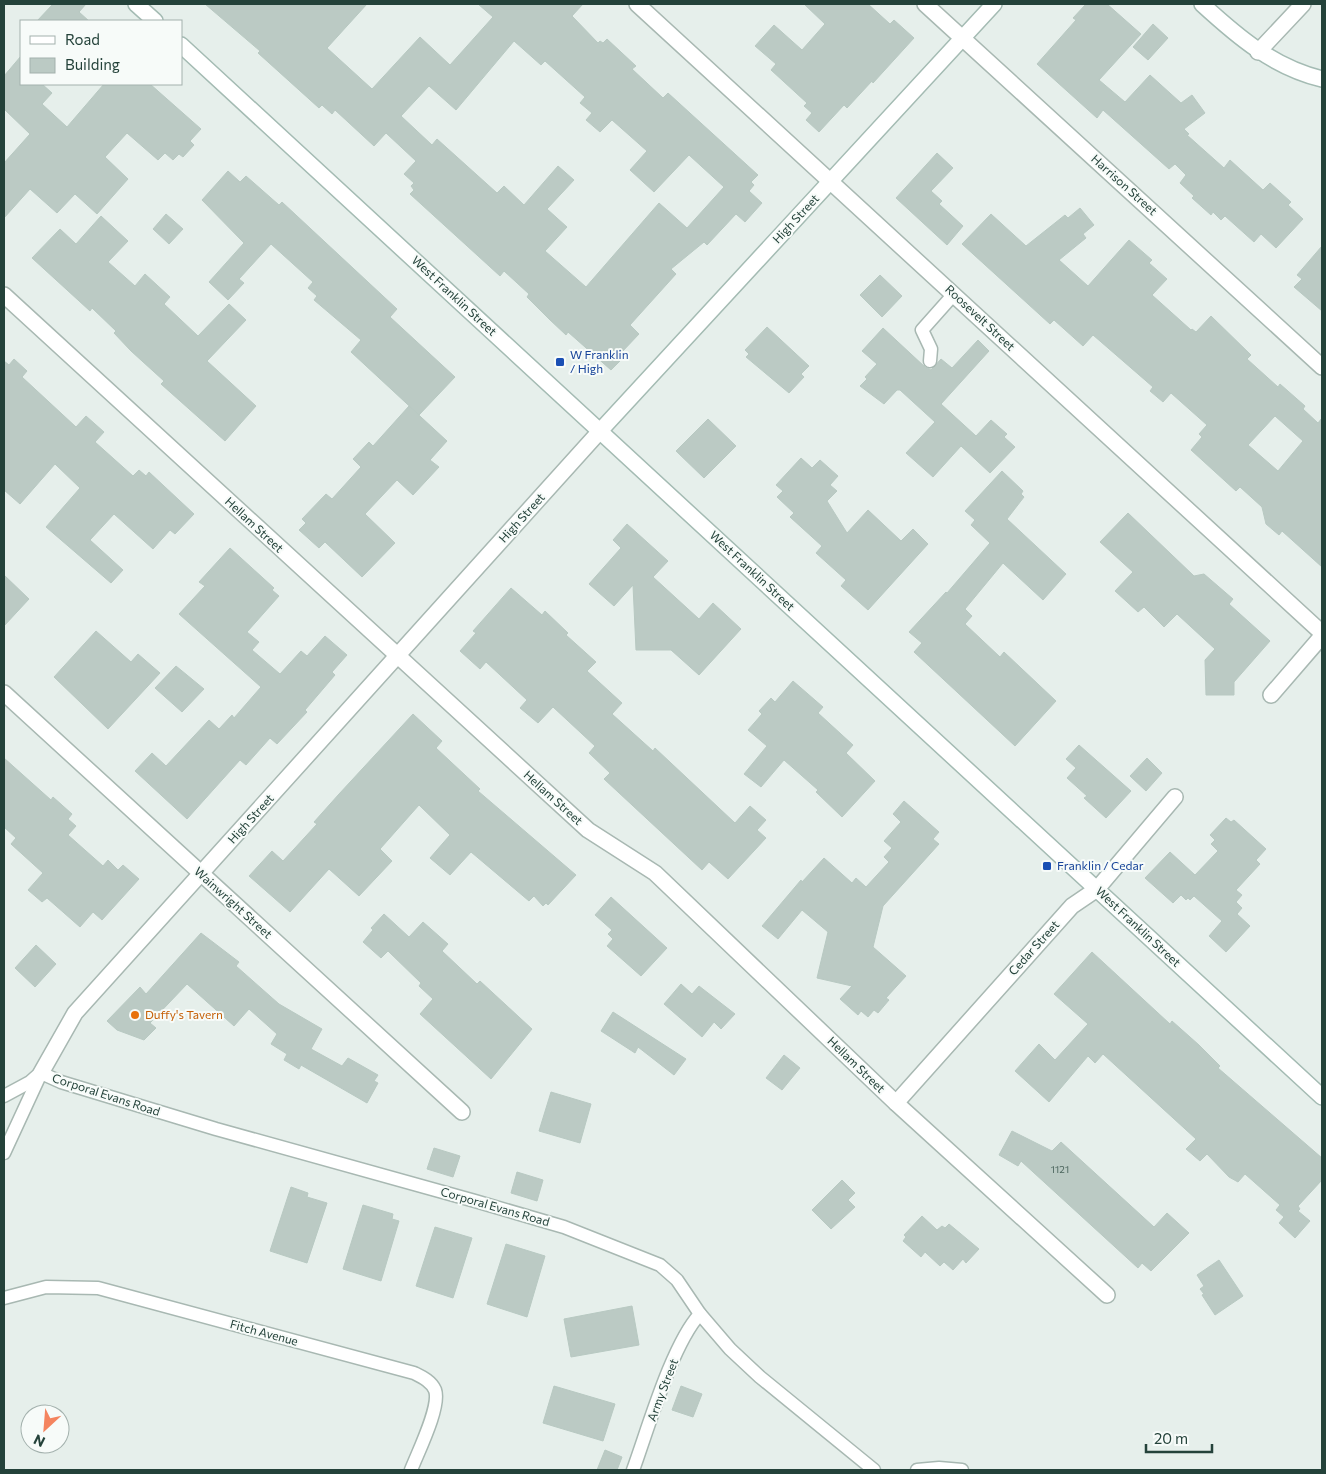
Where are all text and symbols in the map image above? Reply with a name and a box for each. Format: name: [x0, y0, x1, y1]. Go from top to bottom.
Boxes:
legend: [20, 20, 182, 85]
text: Road: [65, 30, 100, 48]
text: Building: [65, 55, 120, 73]
street label: Harrison Street: [1089, 151, 1160, 218]
street label: High Street: [769, 191, 821, 246]
street label: West Franklin Street: [409, 252, 500, 338]
street label: Roosevelt Street: [943, 281, 1018, 353]
place label: W Franklin / High: [570, 347, 629, 375]
marker: W Franklin / High: [554, 356, 566, 368]
street label: High Street: [495, 490, 547, 545]
street label: Hellam Street: [223, 494, 287, 555]
street label: West Franklin Street: [707, 527, 798, 613]
street label: Hellam Street: [521, 767, 586, 827]
street label: High Street: [224, 791, 276, 846]
place label: Franklin / Cedar: [1057, 858, 1144, 872]
marker: Franklin / Cedar: [1041, 860, 1053, 872]
street label: Wainwright Street: [192, 864, 275, 941]
street label: West Franklin Street: [1093, 883, 1184, 969]
street label: Cedar Street: [1005, 917, 1062, 978]
place label: Duffy's Tavern: [145, 1007, 223, 1021]
marker: Duffy's Tavern: [129, 1009, 141, 1021]
street label: Hellam Street: [825, 1033, 888, 1095]
street label: Corporal Evans Road: [51, 1070, 162, 1118]
house number: 1121: [1051, 1163, 1069, 1175]
street label: Corporal Evans Road: [439, 1184, 551, 1228]
street label: Fitch Avenue: [229, 1316, 300, 1348]
street label: Army Street: [644, 1356, 680, 1423]
north arrow: [20, 1404, 70, 1454]
scale bar: [1146, 1422, 1212, 1454]
text: 20 m: [1154, 1429, 1188, 1447]
text: N: [31, 1431, 48, 1451]

